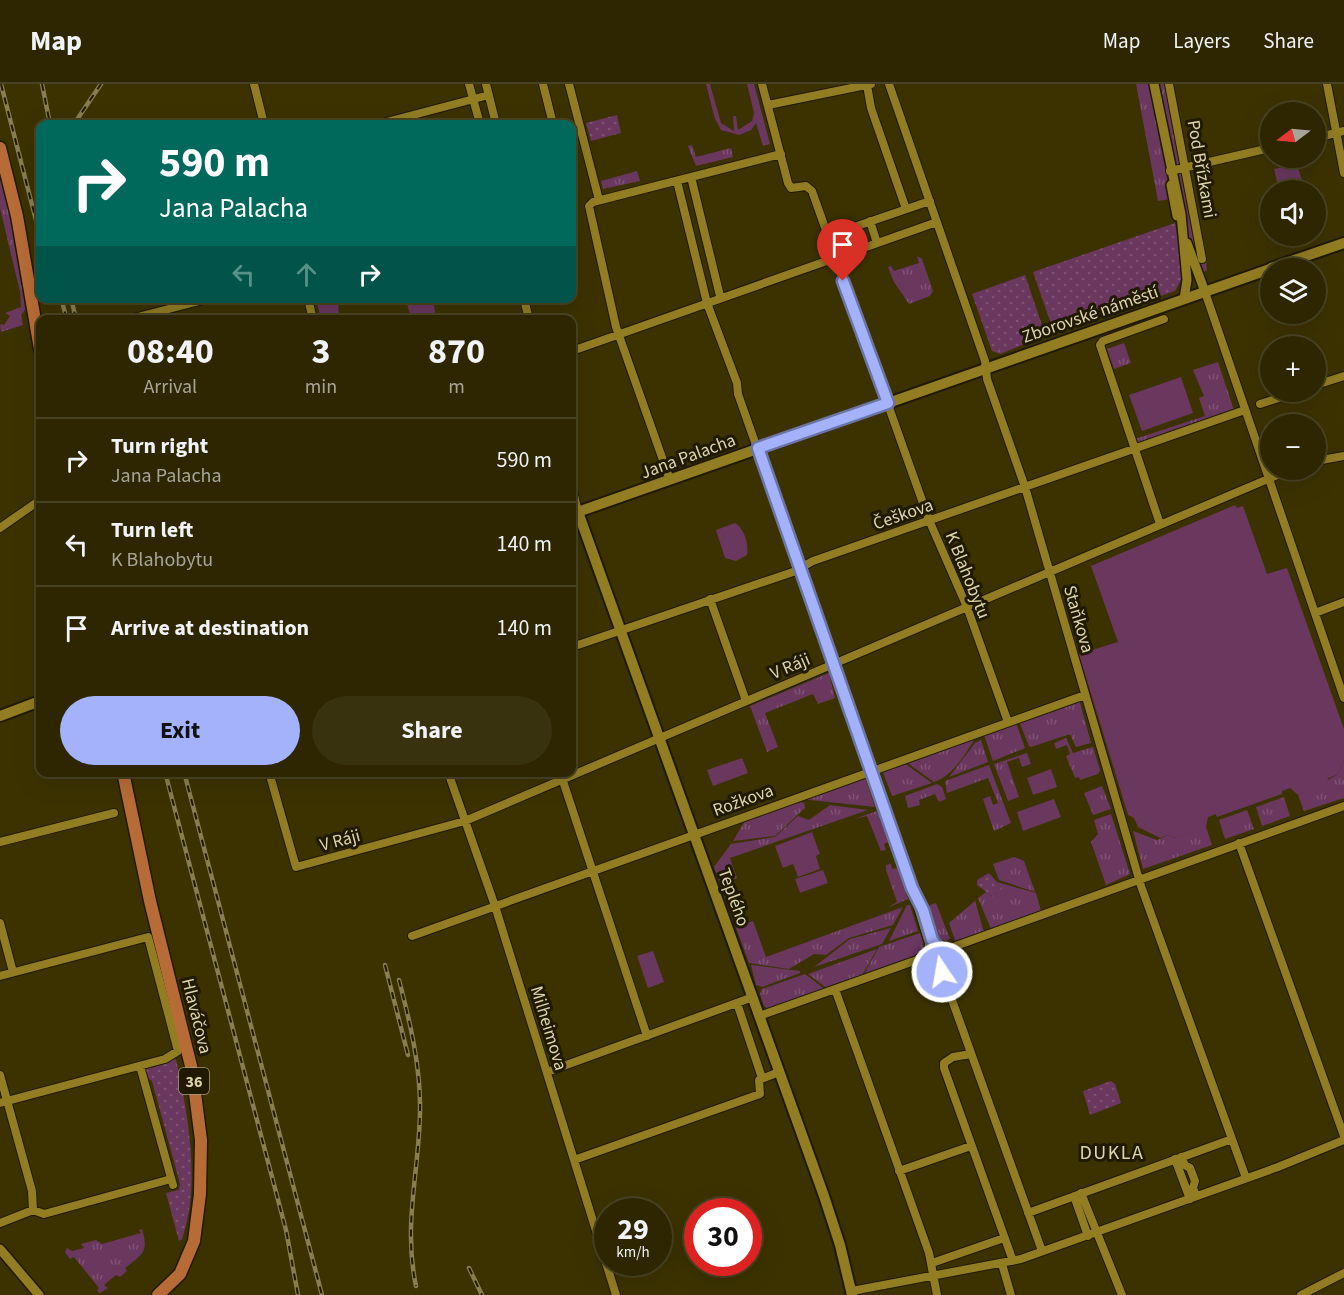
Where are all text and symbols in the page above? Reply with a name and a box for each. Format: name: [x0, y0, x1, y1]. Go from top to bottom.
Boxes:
text: Map: [30, 21, 82, 61]
text: Map: [1103, 26, 1140, 56]
text: Layers: [1173, 26, 1230, 56]
text: Share: [1263, 26, 1314, 56]
north arrow: [1260, 102, 1326, 168]
map controls: [1260, 102, 1326, 480]
street label: Pod Břízkami: [1181, 118, 1222, 220]
text: 590 m: [159, 133, 270, 193]
icon: right: [60, 144, 138, 222]
button: sound: [1260, 180, 1326, 246]
text: Jana Palacha: [159, 189, 308, 228]
pin: [817, 219, 868, 281]
icon: arrive: [826, 228, 859, 261]
icon: left: [227, 258, 260, 291]
icon: ahead: [290, 258, 323, 291]
icon: right: [353, 258, 386, 291]
button: layers: [1260, 258, 1326, 324]
street label: Zborovské náměstí: [1019, 279, 1162, 350]
text: 08:40: [127, 326, 214, 377]
text: 3: [311, 326, 330, 377]
text: 870: [428, 326, 485, 377]
button: +: [1260, 336, 1326, 402]
text: Arrival: [143, 373, 197, 401]
text: min: [305, 373, 337, 401]
text: m: [448, 373, 465, 401]
button: −: [1260, 414, 1326, 480]
street label: Jana Palacha: [637, 428, 739, 485]
text: Turn right: [111, 430, 208, 462]
icon: right: [60, 444, 93, 477]
text: 590 m: [497, 444, 552, 476]
text: Jana Palacha: [111, 462, 222, 490]
street label: Češkova: [870, 493, 937, 536]
text: Turn left: [111, 514, 193, 546]
icon: left: [60, 528, 93, 561]
text: 140 m: [497, 528, 552, 560]
street label: K Blahobytu: [939, 528, 996, 623]
text: K Blahobytu: [111, 546, 213, 574]
street label: Staňkova: [1057, 582, 1100, 656]
icon: arrive: [60, 612, 93, 645]
text: Arrive at destination: [111, 612, 309, 644]
text: 140 m: [497, 612, 552, 644]
street label: V Ráji: [766, 647, 814, 686]
button: Exit: [60, 696, 300, 765]
button: Share: [312, 696, 552, 765]
street label: Rožkova: [709, 778, 777, 823]
street label: V Ráji: [317, 823, 363, 858]
street label: Teplého: [711, 864, 756, 930]
position arrow: [910, 940, 974, 1004]
street label: Hlaváčova: [175, 976, 218, 1057]
street label: Milheimova: [524, 983, 573, 1073]
road number: 36: [179, 1068, 209, 1094]
district label: DUKLA: [1080, 1139, 1144, 1167]
speed limit sign: 30: [684, 1198, 762, 1276]
text: 29: [617, 1208, 649, 1251]
text: km/h: [616, 1242, 650, 1263]

